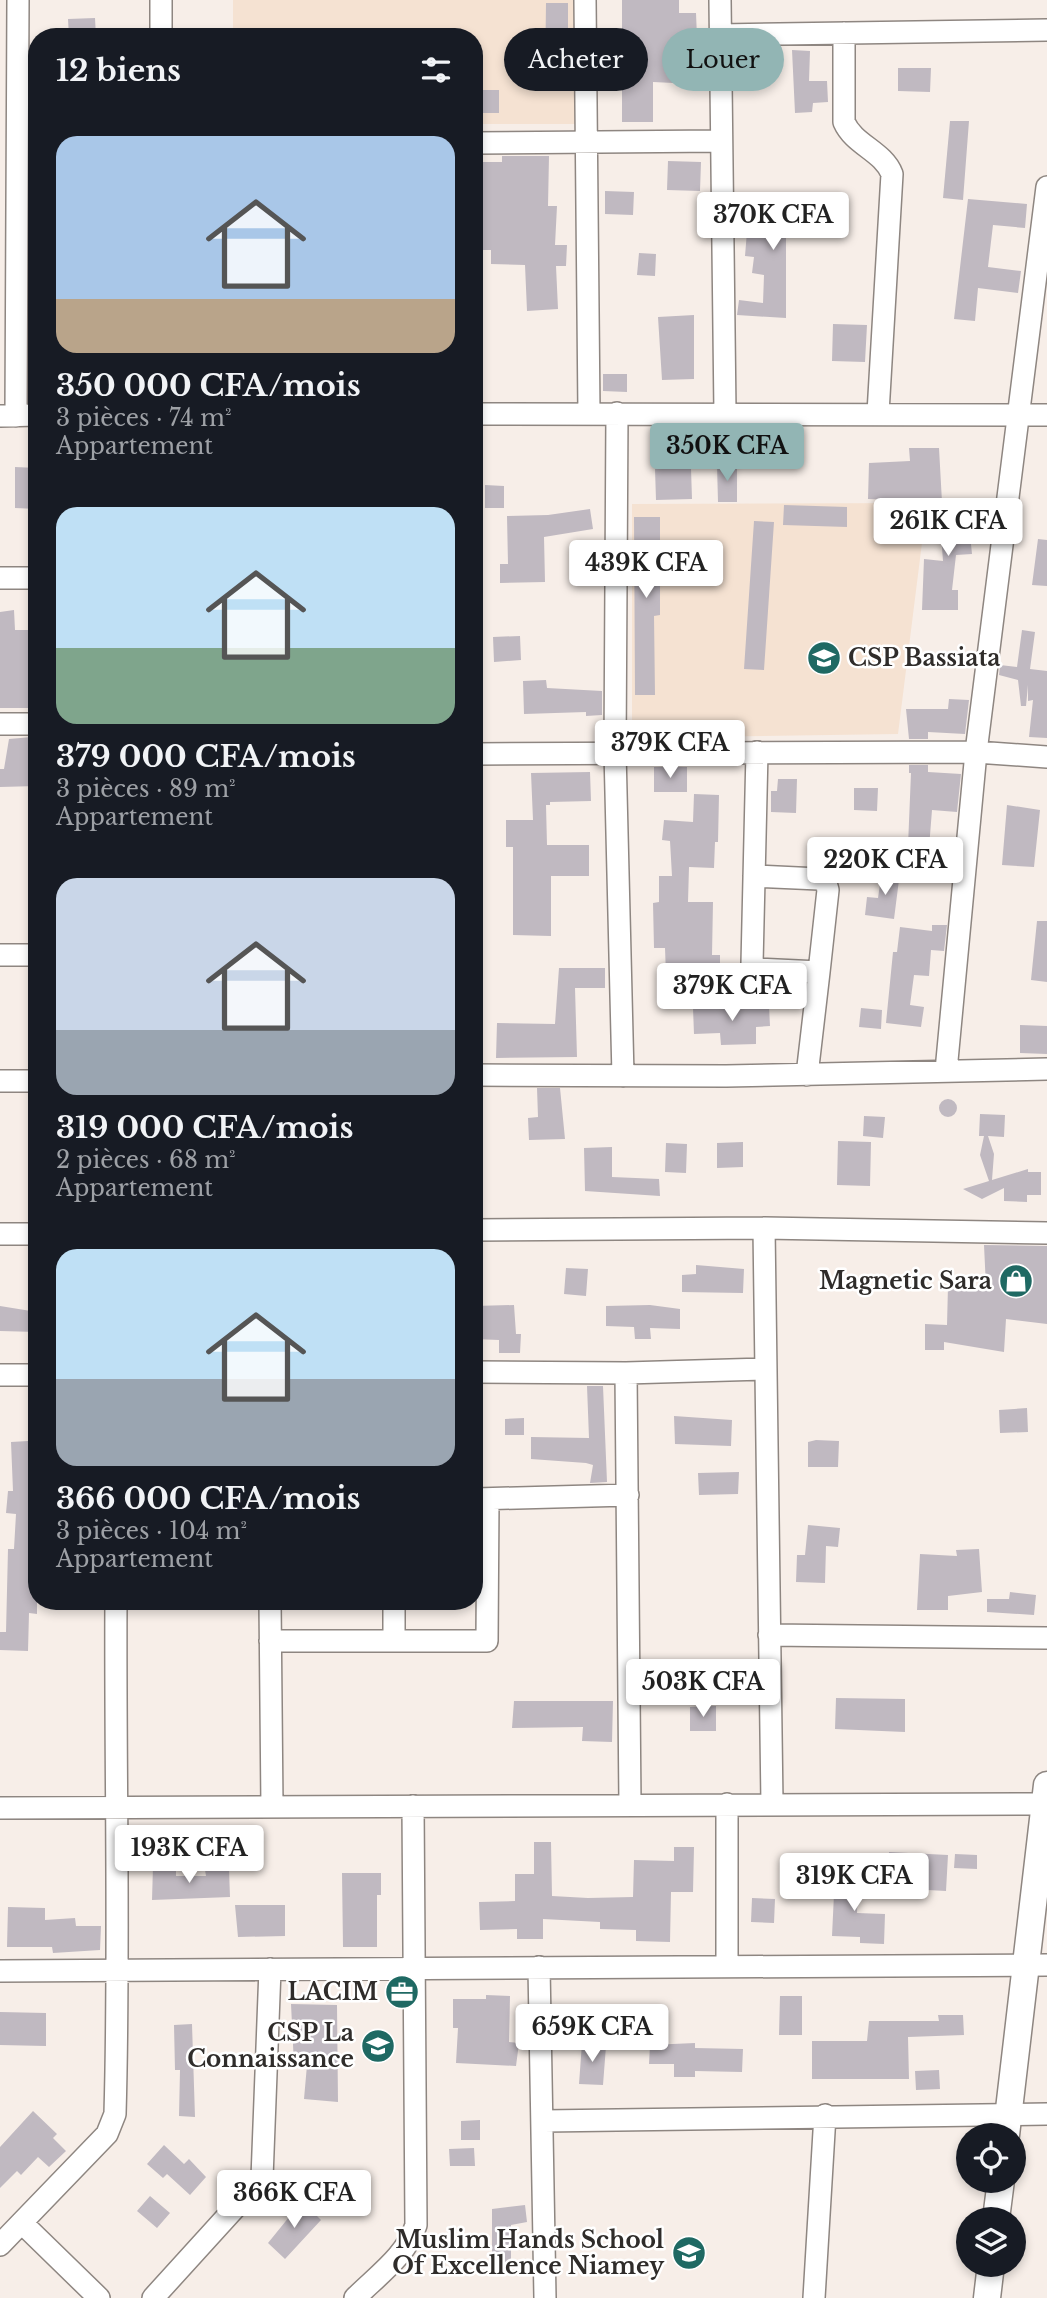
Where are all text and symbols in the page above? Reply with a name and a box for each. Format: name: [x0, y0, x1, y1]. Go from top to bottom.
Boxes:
chip: Acheter: [504, 28, 648, 91]
chip: Louer: [662, 28, 784, 91]
icon: filters: [417, 51, 455, 89]
text: 12 biens: [56, 52, 181, 89]
icon: home: [193, 181, 319, 307]
pin: 370K CFA: [701, 192, 845, 252]
text: 370K CFA: [713, 201, 833, 229]
text: 350 000 CFA/mois: [56, 367, 361, 404]
text: 3 pièces · 74 m²: [56, 404, 232, 432]
pin: 350K CFA: [655, 424, 799, 483]
text: Appartement: [56, 432, 213, 460]
text: 350K CFA: [666, 432, 788, 460]
pin: 261K CFA: [876, 498, 1020, 558]
text: 261K CFA: [890, 507, 1006, 535]
pin: 439K CFA: [574, 540, 718, 600]
text: 439K CFA: [585, 549, 707, 577]
icon: home: [193, 552, 319, 678]
school or university icon: CSP Bassiata: [805, 639, 843, 677]
place label: CSP Bassiata: [848, 644, 1001, 672]
pin: 379K CFA: [598, 720, 742, 780]
text: 379K CFA: [611, 729, 729, 757]
text: 379 000 CFA/mois: [56, 738, 356, 775]
text: 3 pièces · 89 m²: [56, 775, 236, 803]
text: Appartement: [56, 803, 213, 831]
pin: 220K CFA: [813, 838, 957, 897]
text: 220K CFA: [823, 846, 947, 874]
icon: home: [193, 923, 319, 1049]
pin: 379K CFA: [660, 964, 804, 1023]
text: 379K CFA: [673, 972, 791, 1000]
text: 319 000 CFA/mois: [56, 1109, 353, 1146]
text: 2 pièces · 68 m²: [56, 1146, 236, 1174]
text: Appartement: [56, 1174, 213, 1202]
shop icon: Magnetic Sara: [997, 1262, 1035, 1300]
place label: Magnetic Sara: [819, 1267, 992, 1295]
icon: home: [193, 1294, 319, 1420]
text: 366 000 CFA/mois: [56, 1480, 361, 1517]
text: 3 pièces · 104 m²: [56, 1517, 247, 1545]
text: Appartement: [56, 1545, 213, 1573]
pin: 503K CFA: [631, 1660, 775, 1719]
text: 503K CFA: [642, 1668, 764, 1696]
pin: 193K CFA: [117, 1826, 261, 1885]
text: 193K CFA: [131, 1834, 247, 1862]
pin: 319K CFA: [782, 1854, 926, 1913]
text: 319K CFA: [796, 1862, 912, 1890]
office icon: LACIM: [383, 1973, 421, 2011]
place label: LACIM: [287, 1978, 378, 2006]
pin: 659K CFA: [520, 2004, 664, 2064]
text: 659K CFA: [531, 2013, 653, 2041]
place label: CSP La Connaissance: [187, 2019, 354, 2073]
school or university icon: CSP La Connaissance: [359, 2027, 397, 2065]
map controls: [956, 2123, 1026, 2277]
button: locate: [956, 2123, 1026, 2193]
pin: 366K CFA: [222, 2170, 366, 2230]
text: 366K CFA: [233, 2179, 355, 2207]
button: layers: [956, 2207, 1026, 2277]
place label: Muslim Hands School Of Excellence Niamey: [392, 2226, 665, 2280]
school or university icon: Muslim Hands School Of Excellence Niamey: [670, 2234, 708, 2272]

